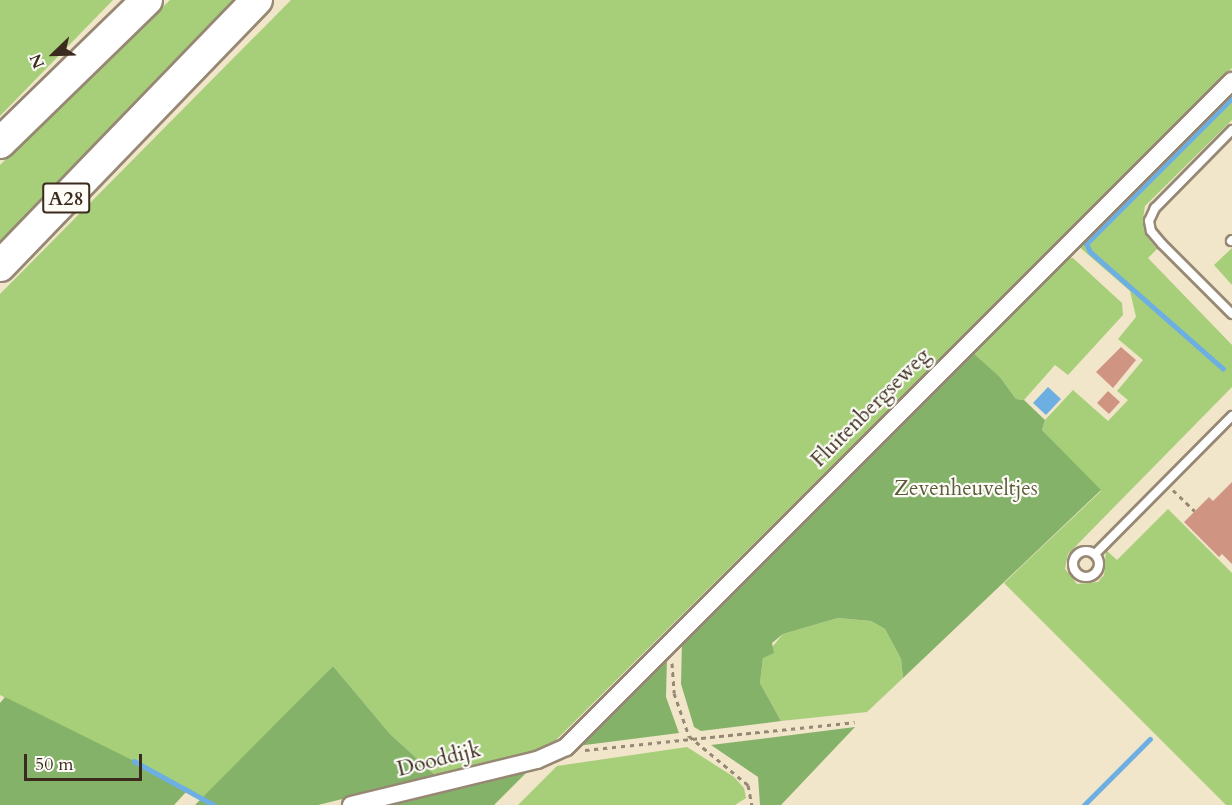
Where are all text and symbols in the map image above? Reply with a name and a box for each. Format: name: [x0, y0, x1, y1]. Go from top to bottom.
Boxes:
north arrow: [24, 24, 84, 84]
text: N: [25, 50, 50, 72]
road number: A28: [42, 181, 90, 215]
street label: Fluitenbergseweg: [806, 343, 936, 473]
park label: Zevenheuveltjes: [894, 476, 1038, 502]
street label: Dooddijk: [395, 737, 483, 783]
scale bar: [27, 742, 146, 780]
text: 50 m: [35, 752, 74, 777]

